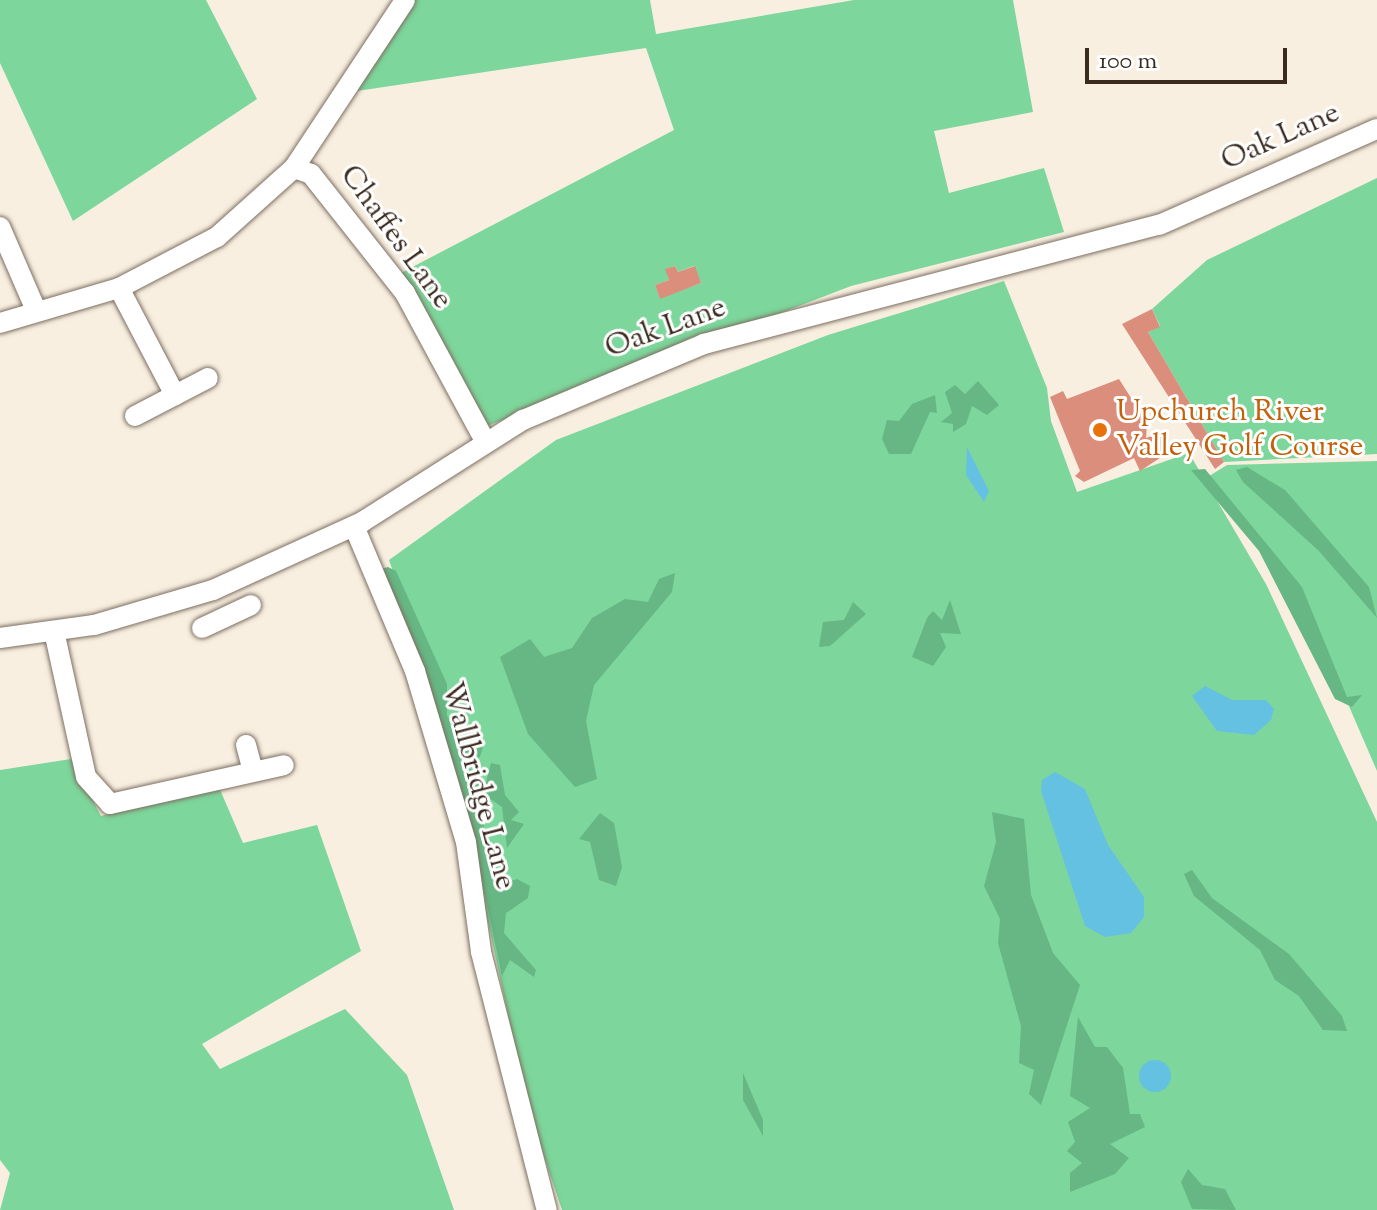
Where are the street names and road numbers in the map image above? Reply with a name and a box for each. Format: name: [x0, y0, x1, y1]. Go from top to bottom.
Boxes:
street label: Oak Lane: [1216, 96, 1346, 180]
street label: Chaffes Lane: [331, 159, 459, 317]
street label: Oak Lane: [601, 291, 731, 367]
street label: Wallbridge Lane: [432, 678, 522, 894]

